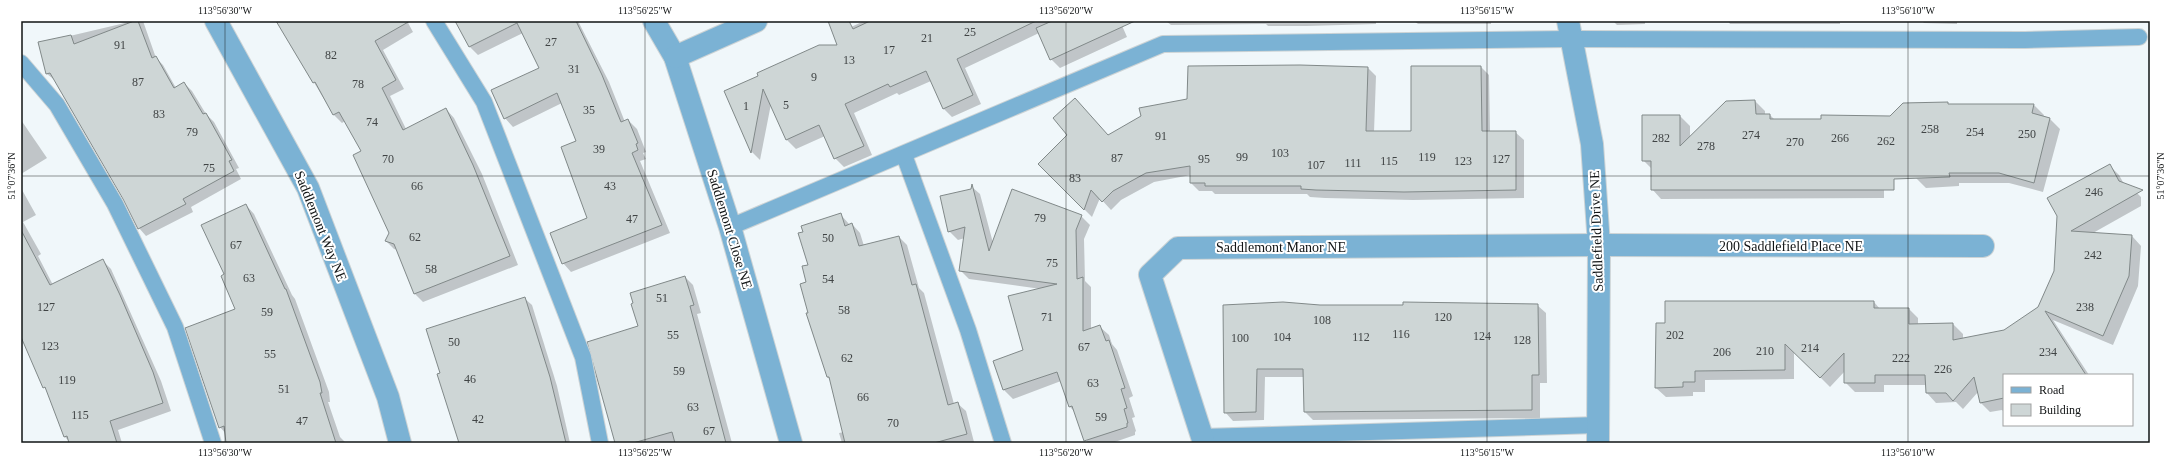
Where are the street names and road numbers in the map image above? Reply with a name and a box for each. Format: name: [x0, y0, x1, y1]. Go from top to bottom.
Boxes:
street label: Saddlemont Close NE: [704, 167, 755, 291]
street label: Saddlemont Way NE: [292, 169, 350, 284]
street label: Saddlefield Drive NE: [1587, 170, 1606, 292]
street label: 200 Saddlefield Place NE: [1719, 239, 1863, 254]
street label: Saddlemont Manor NE: [1216, 240, 1346, 255]

